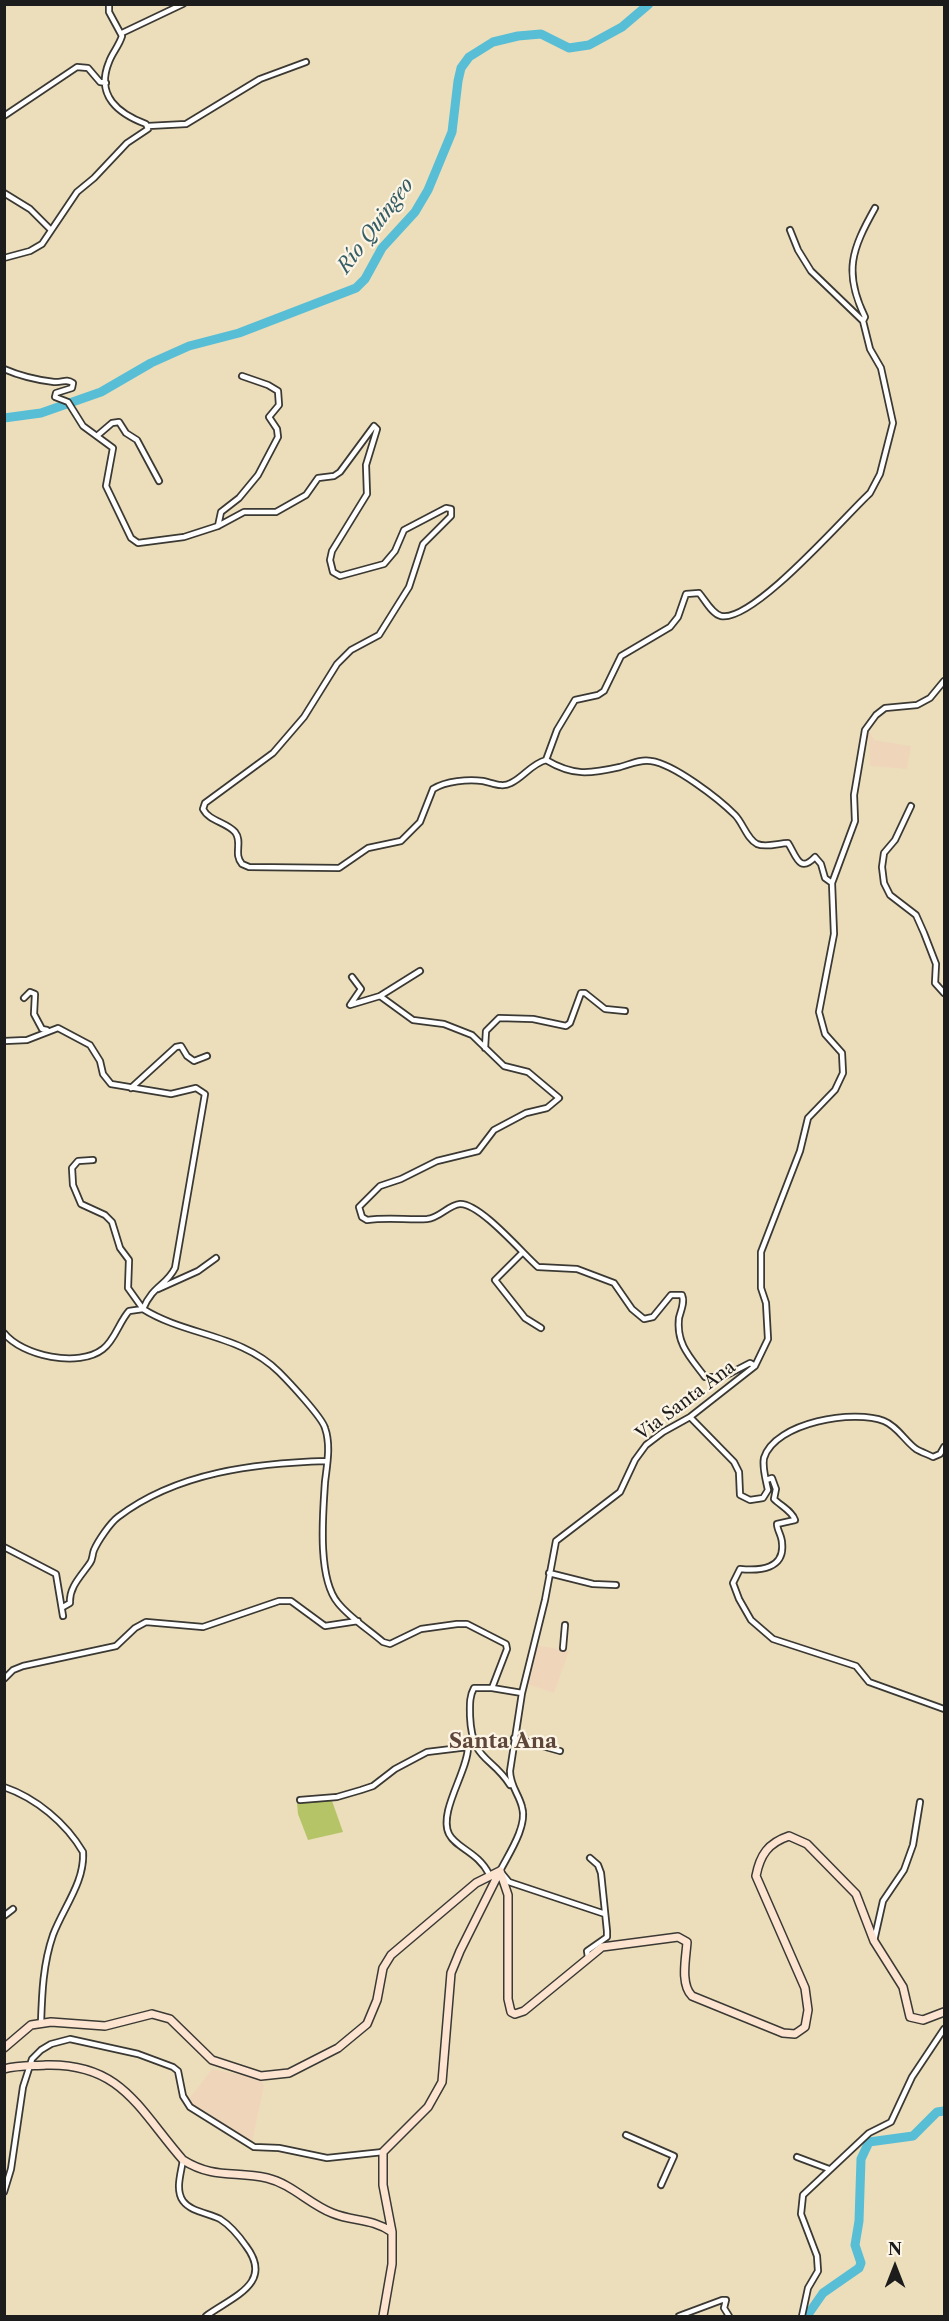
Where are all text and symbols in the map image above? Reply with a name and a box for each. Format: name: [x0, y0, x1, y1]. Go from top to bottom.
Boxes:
water label: Río Quingeo: [333, 174, 419, 278]
street label: Via Santa Ana: [632, 1357, 740, 1445]
district label: Santa Ana: [449, 1729, 557, 1755]
north arrow: [865, 2237, 925, 2297]
text: N: [888, 2239, 902, 2259]

